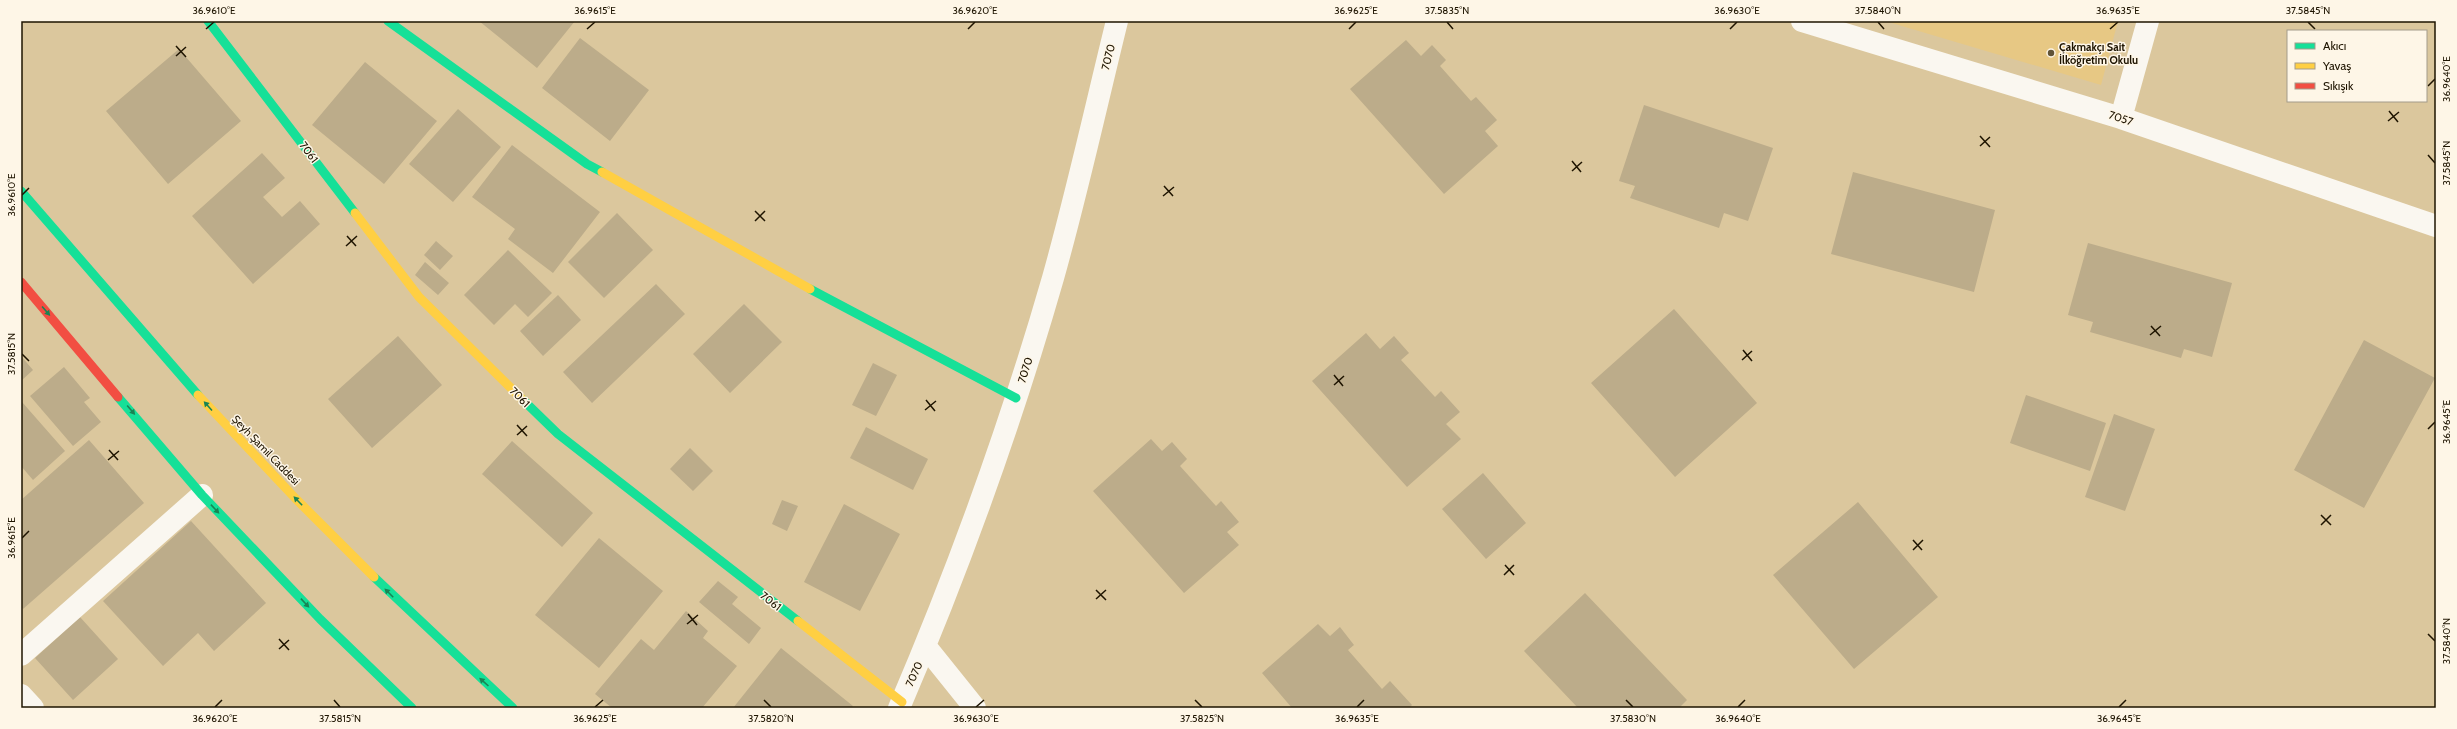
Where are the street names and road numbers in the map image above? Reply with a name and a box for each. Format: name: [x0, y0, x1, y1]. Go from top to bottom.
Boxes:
street label: 7070: [1098, 42, 1118, 71]
street label: 7057: [2107, 108, 2135, 129]
street label: 7061: [297, 139, 321, 165]
street label: 7070: [1014, 355, 1036, 385]
street label: 7061: [507, 384, 533, 410]
street label: Şeyh Şamil Caddesi: [229, 412, 303, 488]
street label: 7061: [758, 588, 784, 614]
street label: 7070: [902, 659, 926, 689]

